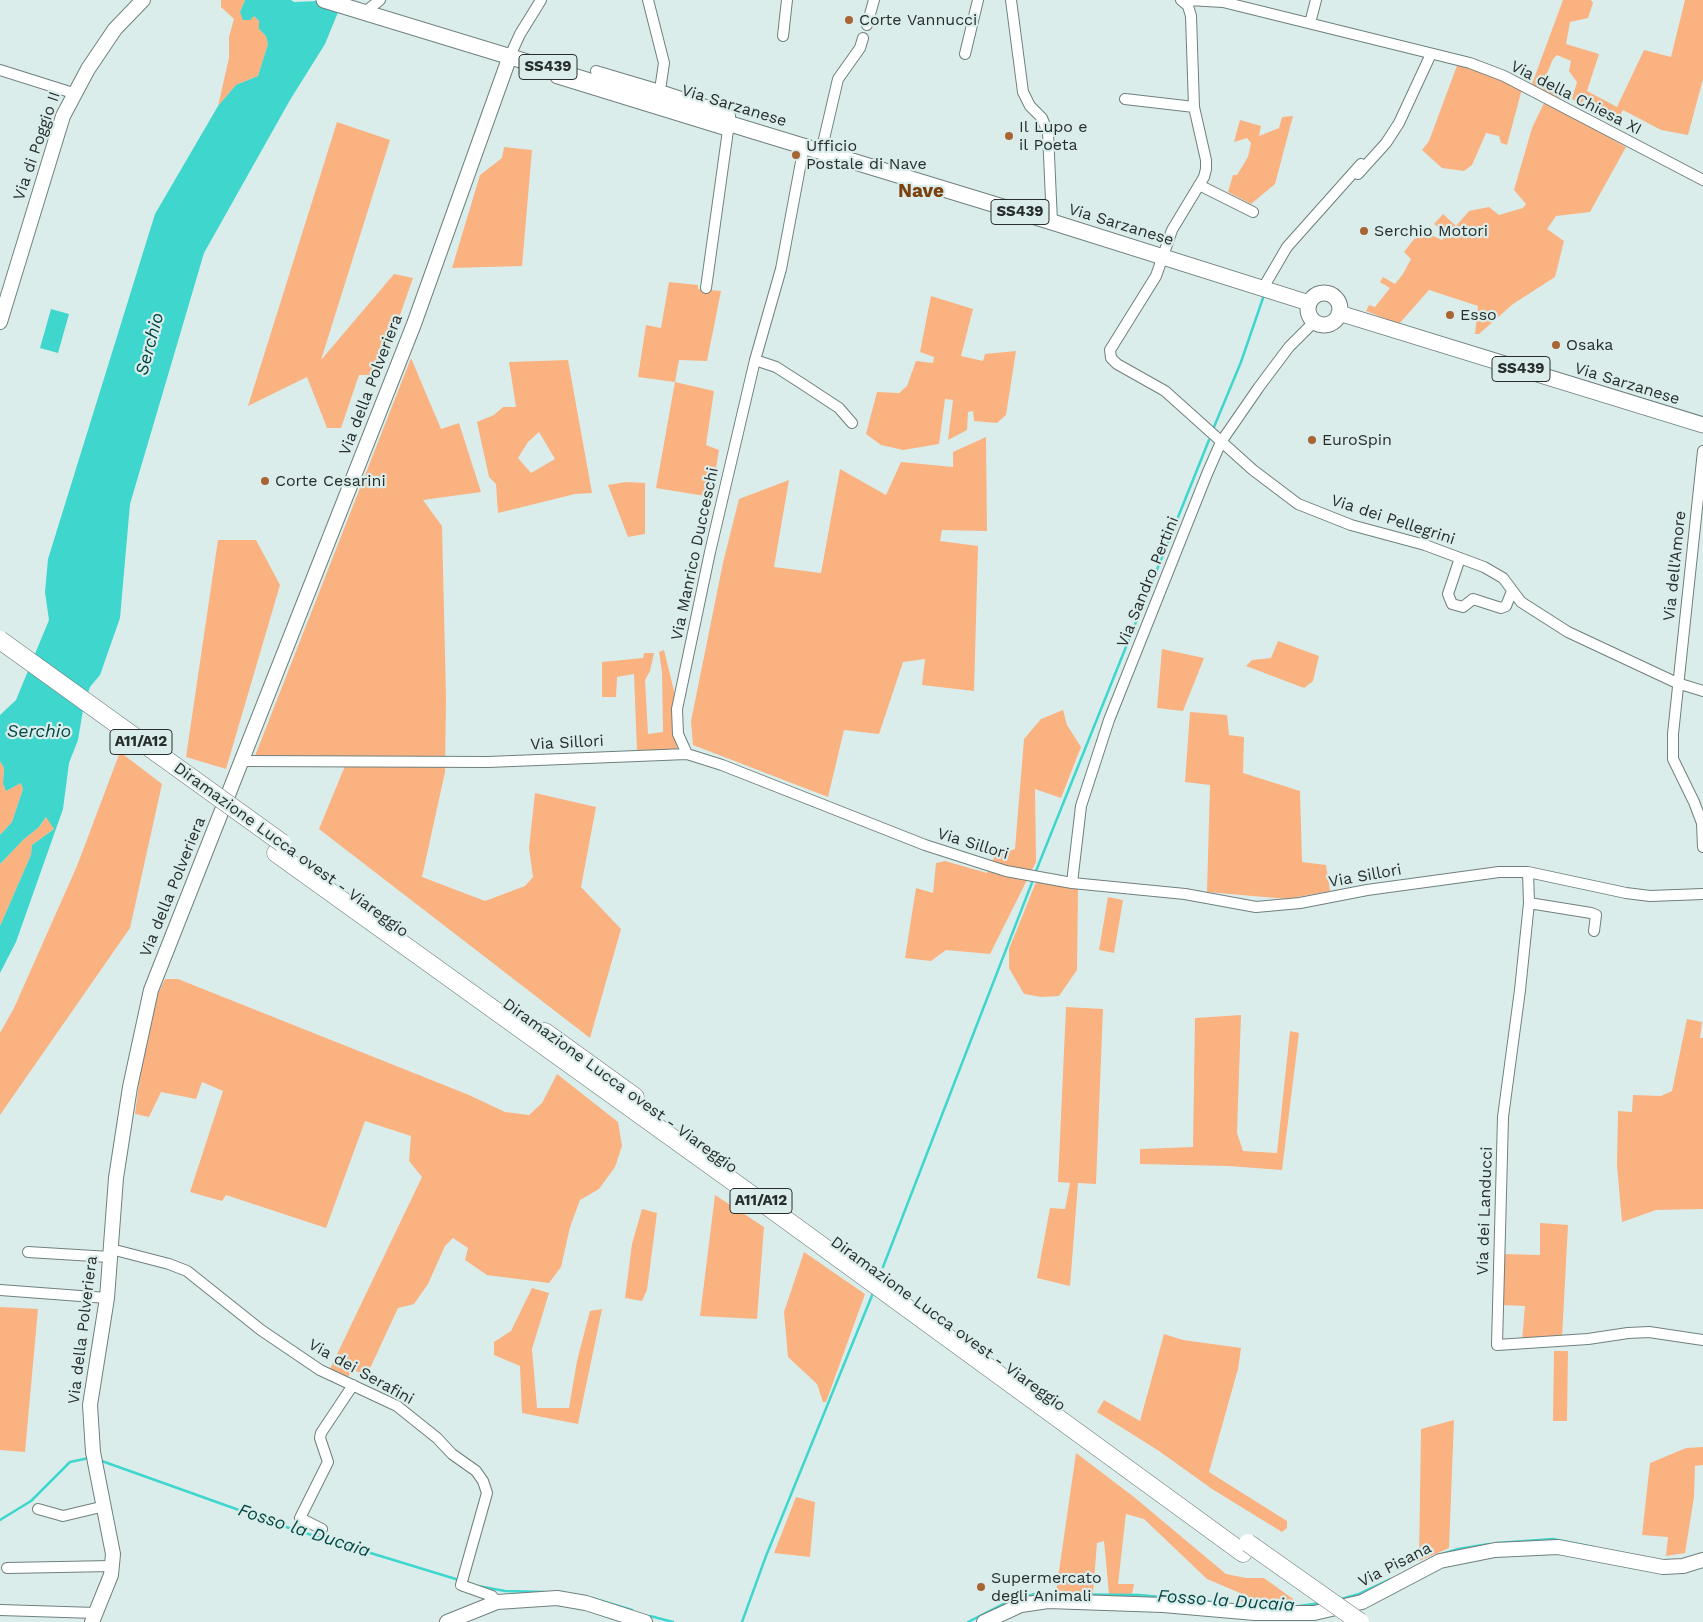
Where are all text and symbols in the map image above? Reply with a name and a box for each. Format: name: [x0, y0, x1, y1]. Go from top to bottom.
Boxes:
place label: Corte Vannucci: [859, 10, 977, 30]
marker: Corte Vannucci: [843, 14, 855, 26]
road number: SS439: [519, 54, 577, 80]
street label: Via della Chiesa XI: [1507, 57, 1645, 139]
street label: Via Sarzanese: [679, 81, 789, 131]
street label: Via di Poggio II: [9, 89, 65, 203]
place label: Il Lupo e il Poeta: [1019, 117, 1088, 155]
marker: Il Lupo e il Poeta: [1003, 130, 1015, 142]
place label: Ufficio Postale di Nave: [806, 136, 927, 174]
marker: Ufficio Postale di Nave: [790, 149, 802, 161]
district label: Nave: [898, 180, 944, 202]
road number: SS439: [991, 200, 1049, 224]
street label: Via Sarzanese: [1066, 200, 1176, 250]
place label: Serchio Motori: [1374, 221, 1488, 241]
marker: Serchio Motori: [1358, 225, 1370, 237]
place label: Esso: [1460, 305, 1497, 325]
marker: Esso: [1444, 309, 1456, 321]
water label: Serchio: [131, 310, 169, 378]
street label: Via della Polveriera: [335, 312, 407, 458]
place label: Osaka: [1566, 335, 1613, 355]
marker: Osaka: [1550, 339, 1562, 351]
road number: SS439: [1492, 356, 1550, 382]
street label: Via Sarzanese: [1572, 359, 1682, 409]
place label: EuroSpin: [1322, 430, 1392, 450]
marker: EuroSpin: [1306, 434, 1318, 446]
street label: Via Manrico Ducceschi: [667, 466, 723, 642]
place label: Corte Cesarini: [275, 471, 386, 491]
marker: Corte Cesarini: [259, 475, 271, 487]
street label: Via dei Pellegrini: [1328, 491, 1458, 549]
street label: Via dell'Amore: [1660, 510, 1690, 622]
street label: Via Sandro Pertini: [1113, 514, 1183, 650]
water label: Serchio: [7, 721, 71, 743]
road number: A11/A12: [110, 730, 172, 754]
street label: Via Sillori: [530, 731, 604, 755]
street label: Diramazione Lucca ovest - Viareggio: [170, 758, 412, 942]
street label: Via della Polveriera: [136, 814, 210, 960]
street label: Via Sillori: [935, 824, 1011, 864]
street label: Via Sillori: [1327, 860, 1403, 892]
street label: Diramazione Lucca ovest - Viareggio: [499, 994, 741, 1178]
street label: Via dei Landucci: [1473, 1146, 1497, 1276]
road number: A11/A12: [730, 1188, 792, 1214]
street label: Diramazione Lucca ovest - Viareggio: [827, 1232, 1069, 1416]
street label: Via della Polveriera: [64, 1255, 102, 1405]
street label: Via dei Serafini: [305, 1335, 417, 1409]
water label: Fosso la Ducaia: [235, 1499, 373, 1563]
street label: Via Pisana: [1355, 1538, 1435, 1592]
place label: Supermercato degli Animali: [991, 1568, 1102, 1606]
marker: Supermercato degli Animali: [975, 1581, 987, 1593]
water label: Fosso la Ducaia: [1157, 1585, 1295, 1617]

